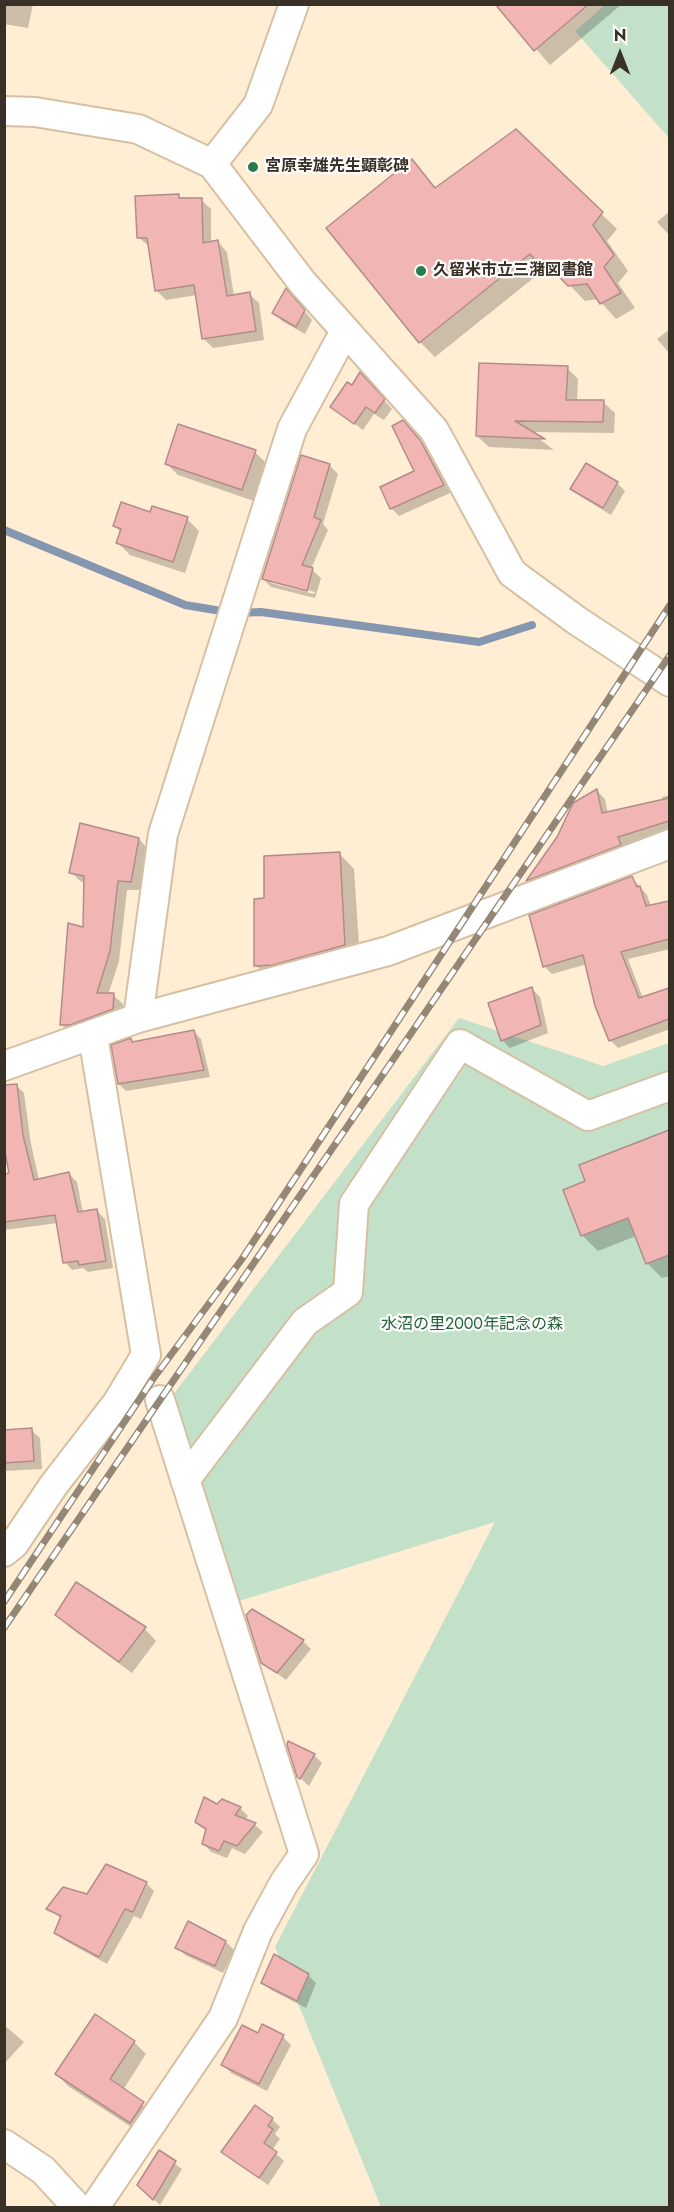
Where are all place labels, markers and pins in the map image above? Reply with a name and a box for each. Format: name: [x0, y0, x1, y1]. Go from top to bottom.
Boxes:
place label: 宮原幸雄先生顕彰碑: [265, 157, 409, 177]
marker: 宮原幸雄先生顕彰碑: [246, 160, 260, 174]
place label: 久留米市立三潴図書館: [433, 261, 593, 281]
marker: 久留米市立三潴図書館: [414, 264, 428, 278]

